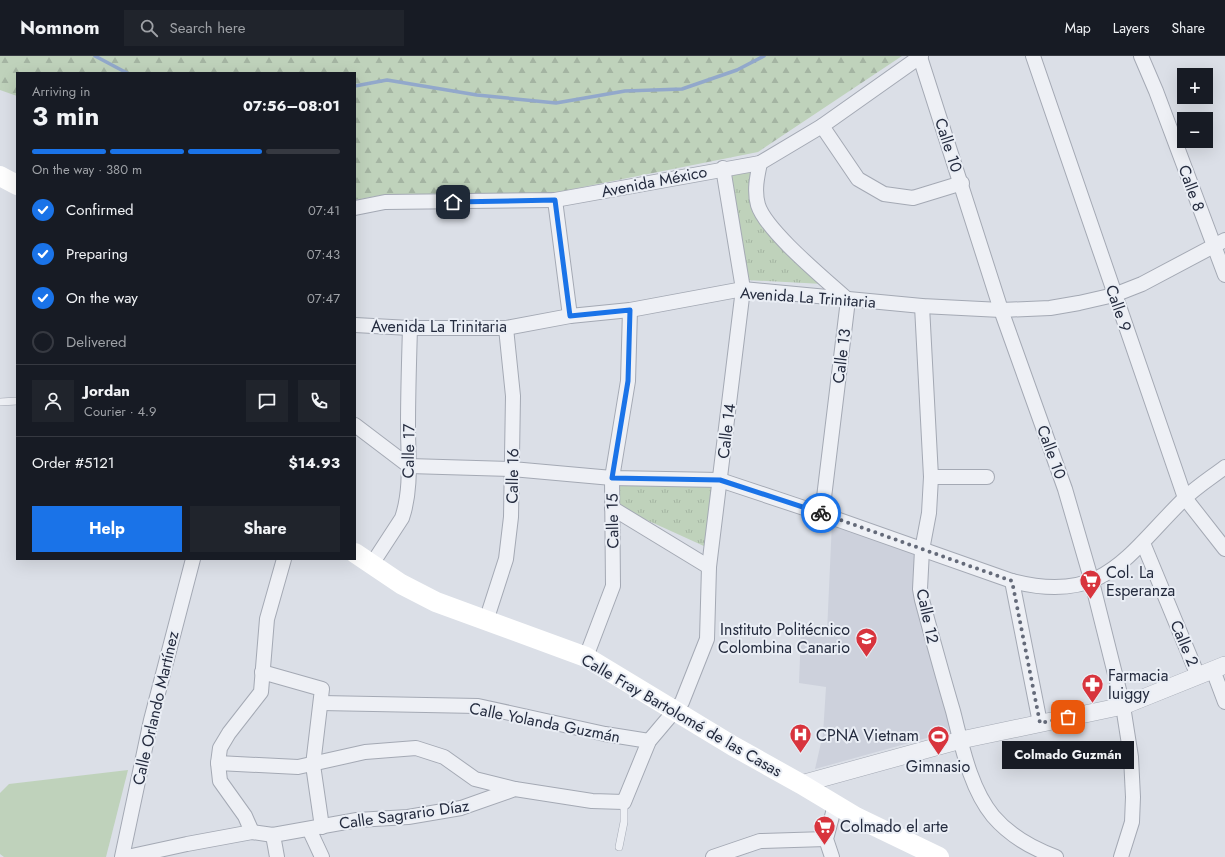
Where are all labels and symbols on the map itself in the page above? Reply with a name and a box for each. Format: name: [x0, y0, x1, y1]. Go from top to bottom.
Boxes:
street label: Calle 10: [929, 115, 968, 175]
street label: Avenida México: [599, 160, 709, 203]
street label: Calle 8: [1173, 162, 1211, 215]
pin: [436, 185, 470, 219]
street label: Avenida La Trinitaria: [739, 281, 877, 314]
street label: Calle 9: [1100, 282, 1137, 335]
street label: Avenida La Trinitaria: [371, 315, 507, 338]
street label: Calle 13: [827, 327, 856, 385]
street label: Calle 14: [712, 402, 741, 460]
street label: Calle 10: [1031, 422, 1072, 482]
street label: Calle 17: [397, 423, 420, 479]
street label: Calle 16: [501, 448, 524, 504]
street label: Calle 15: [601, 493, 624, 549]
courier: [801, 493, 841, 533]
place label: Col. La Esperanza: [1106, 561, 1175, 602]
supermarket icon: Col. La Esperanza: [1077, 568, 1103, 601]
street label: Calle 12: [911, 587, 945, 646]
street label: Calle 2: [1165, 617, 1205, 670]
place label: Instituto Politécnico Colombina Canario: [718, 618, 850, 659]
school or university icon: Instituto Politécnico Colombina Canario: [853, 625, 879, 658]
street label: Calle Orlando Martínez: [127, 628, 185, 787]
street label: Calle Fray Bartolomé de las Casas: [577, 648, 786, 782]
place label: Farmacia luiggy: [1108, 664, 1168, 705]
pharmacy icon: Farmacia luiggy: [1079, 671, 1105, 704]
street label: Calle Yolanda Guzmán: [467, 697, 622, 748]
pin: [1051, 700, 1085, 734]
hospital icon: CPNA Vietnam: [787, 722, 813, 755]
sports icon: Gimnasio: [925, 723, 951, 756]
place label: CPNA Vietnam: [816, 724, 919, 747]
callout: Colmado Guzmán: [1002, 741, 1134, 769]
place label: Gimnasio: [906, 755, 971, 778]
street label: Calle Sagrario Díaz: [338, 794, 471, 835]
supermarket icon: Colmado el arte: [811, 813, 837, 846]
place label: Colmado el arte: [840, 815, 948, 838]

